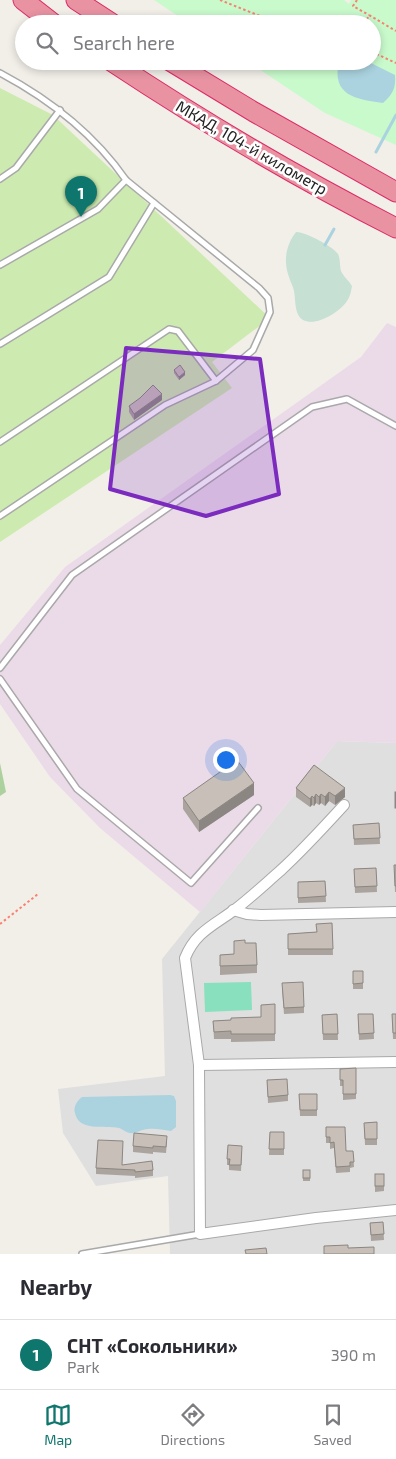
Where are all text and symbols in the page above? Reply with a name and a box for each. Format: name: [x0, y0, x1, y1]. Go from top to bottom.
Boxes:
search box: [15, 15, 381, 70]
icon: search: [33, 29, 61, 57]
text: Search here: [73, 31, 175, 54]
street label: МКАД, 104-й километр: [173, 96, 331, 198]
pin: 1: [65, 176, 97, 217]
your location: [213, 747, 239, 773]
text: Nearby: [20, 1274, 92, 1299]
text: СНТ «Сокольники»: [67, 1334, 238, 1357]
text: 1: [33, 1345, 39, 1364]
text: 390 m: [331, 1345, 376, 1364]
text: Park: [67, 1357, 100, 1376]
tab: Map: [44, 1401, 72, 1448]
tab: Directions: [161, 1401, 225, 1448]
tab: Saved: [313, 1401, 352, 1448]

